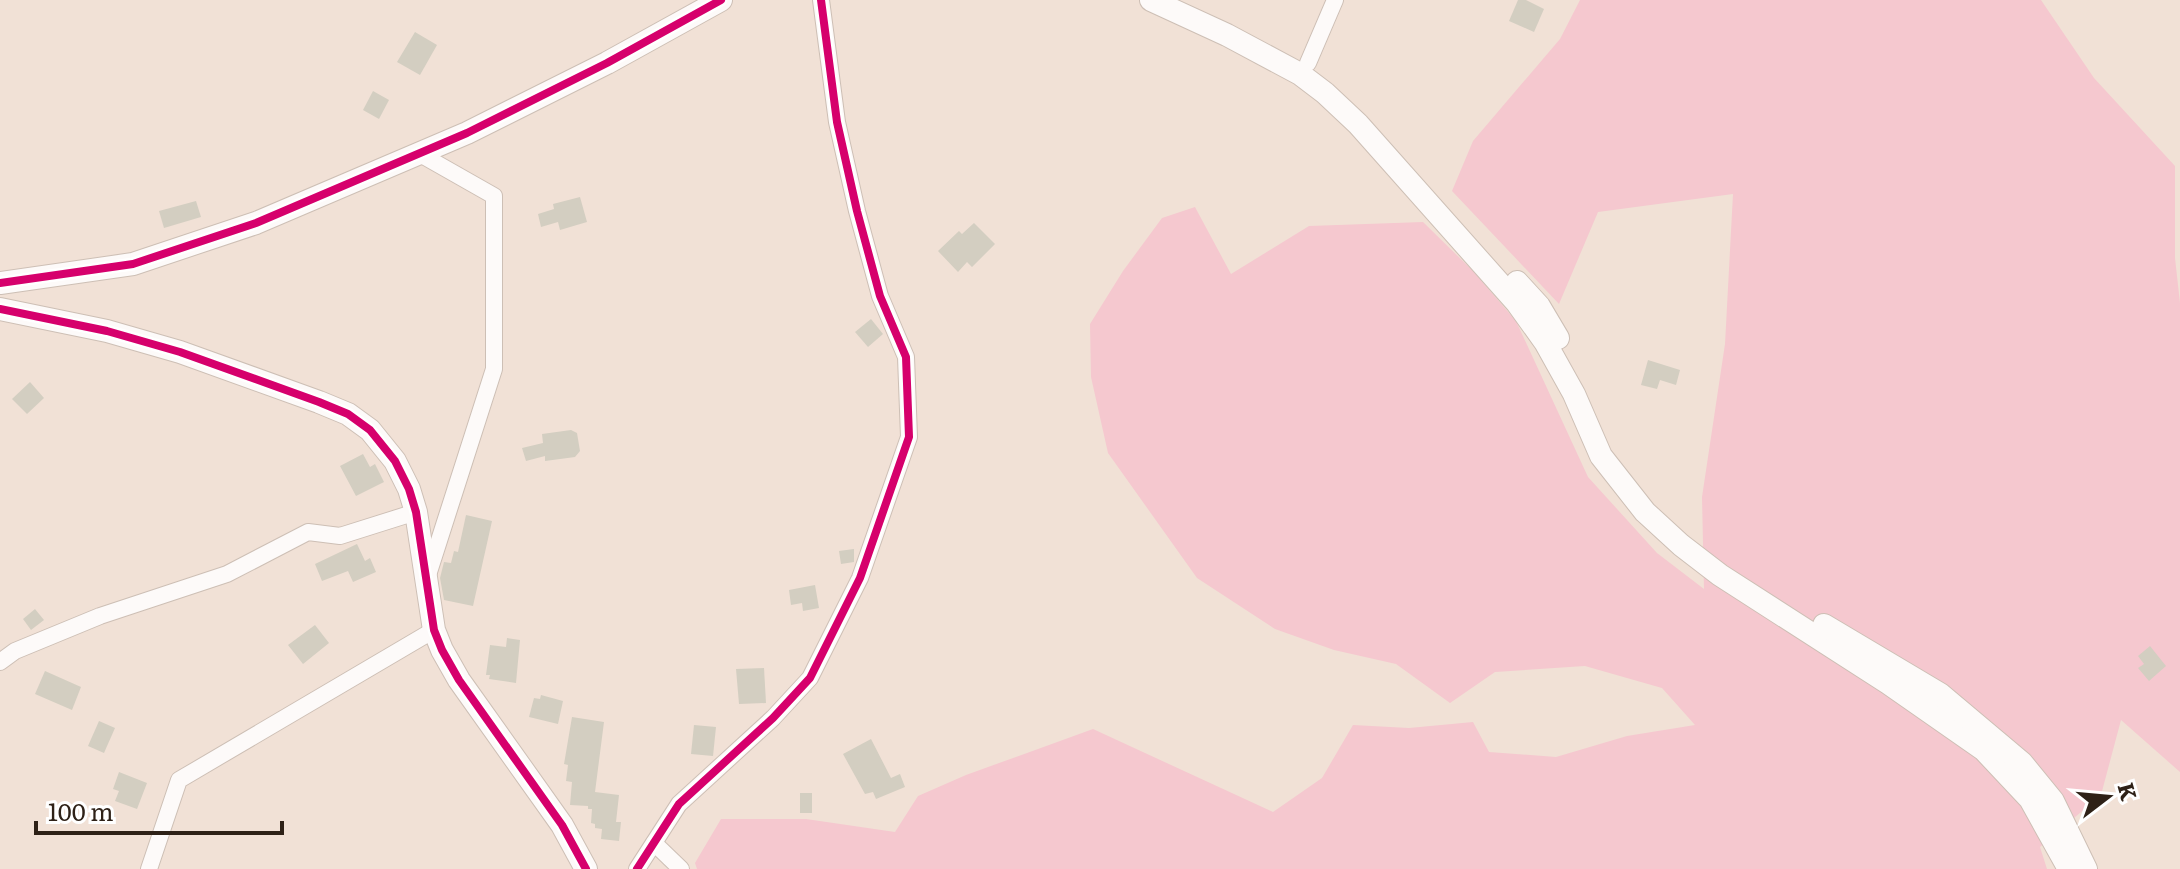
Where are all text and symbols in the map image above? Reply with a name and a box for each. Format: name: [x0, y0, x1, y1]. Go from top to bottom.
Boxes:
north arrow: [2068, 757, 2148, 837]
text: K: [2110, 778, 2147, 805]
scale bar: [36, 785, 282, 835]
text: 100 m: [48, 793, 114, 828]

